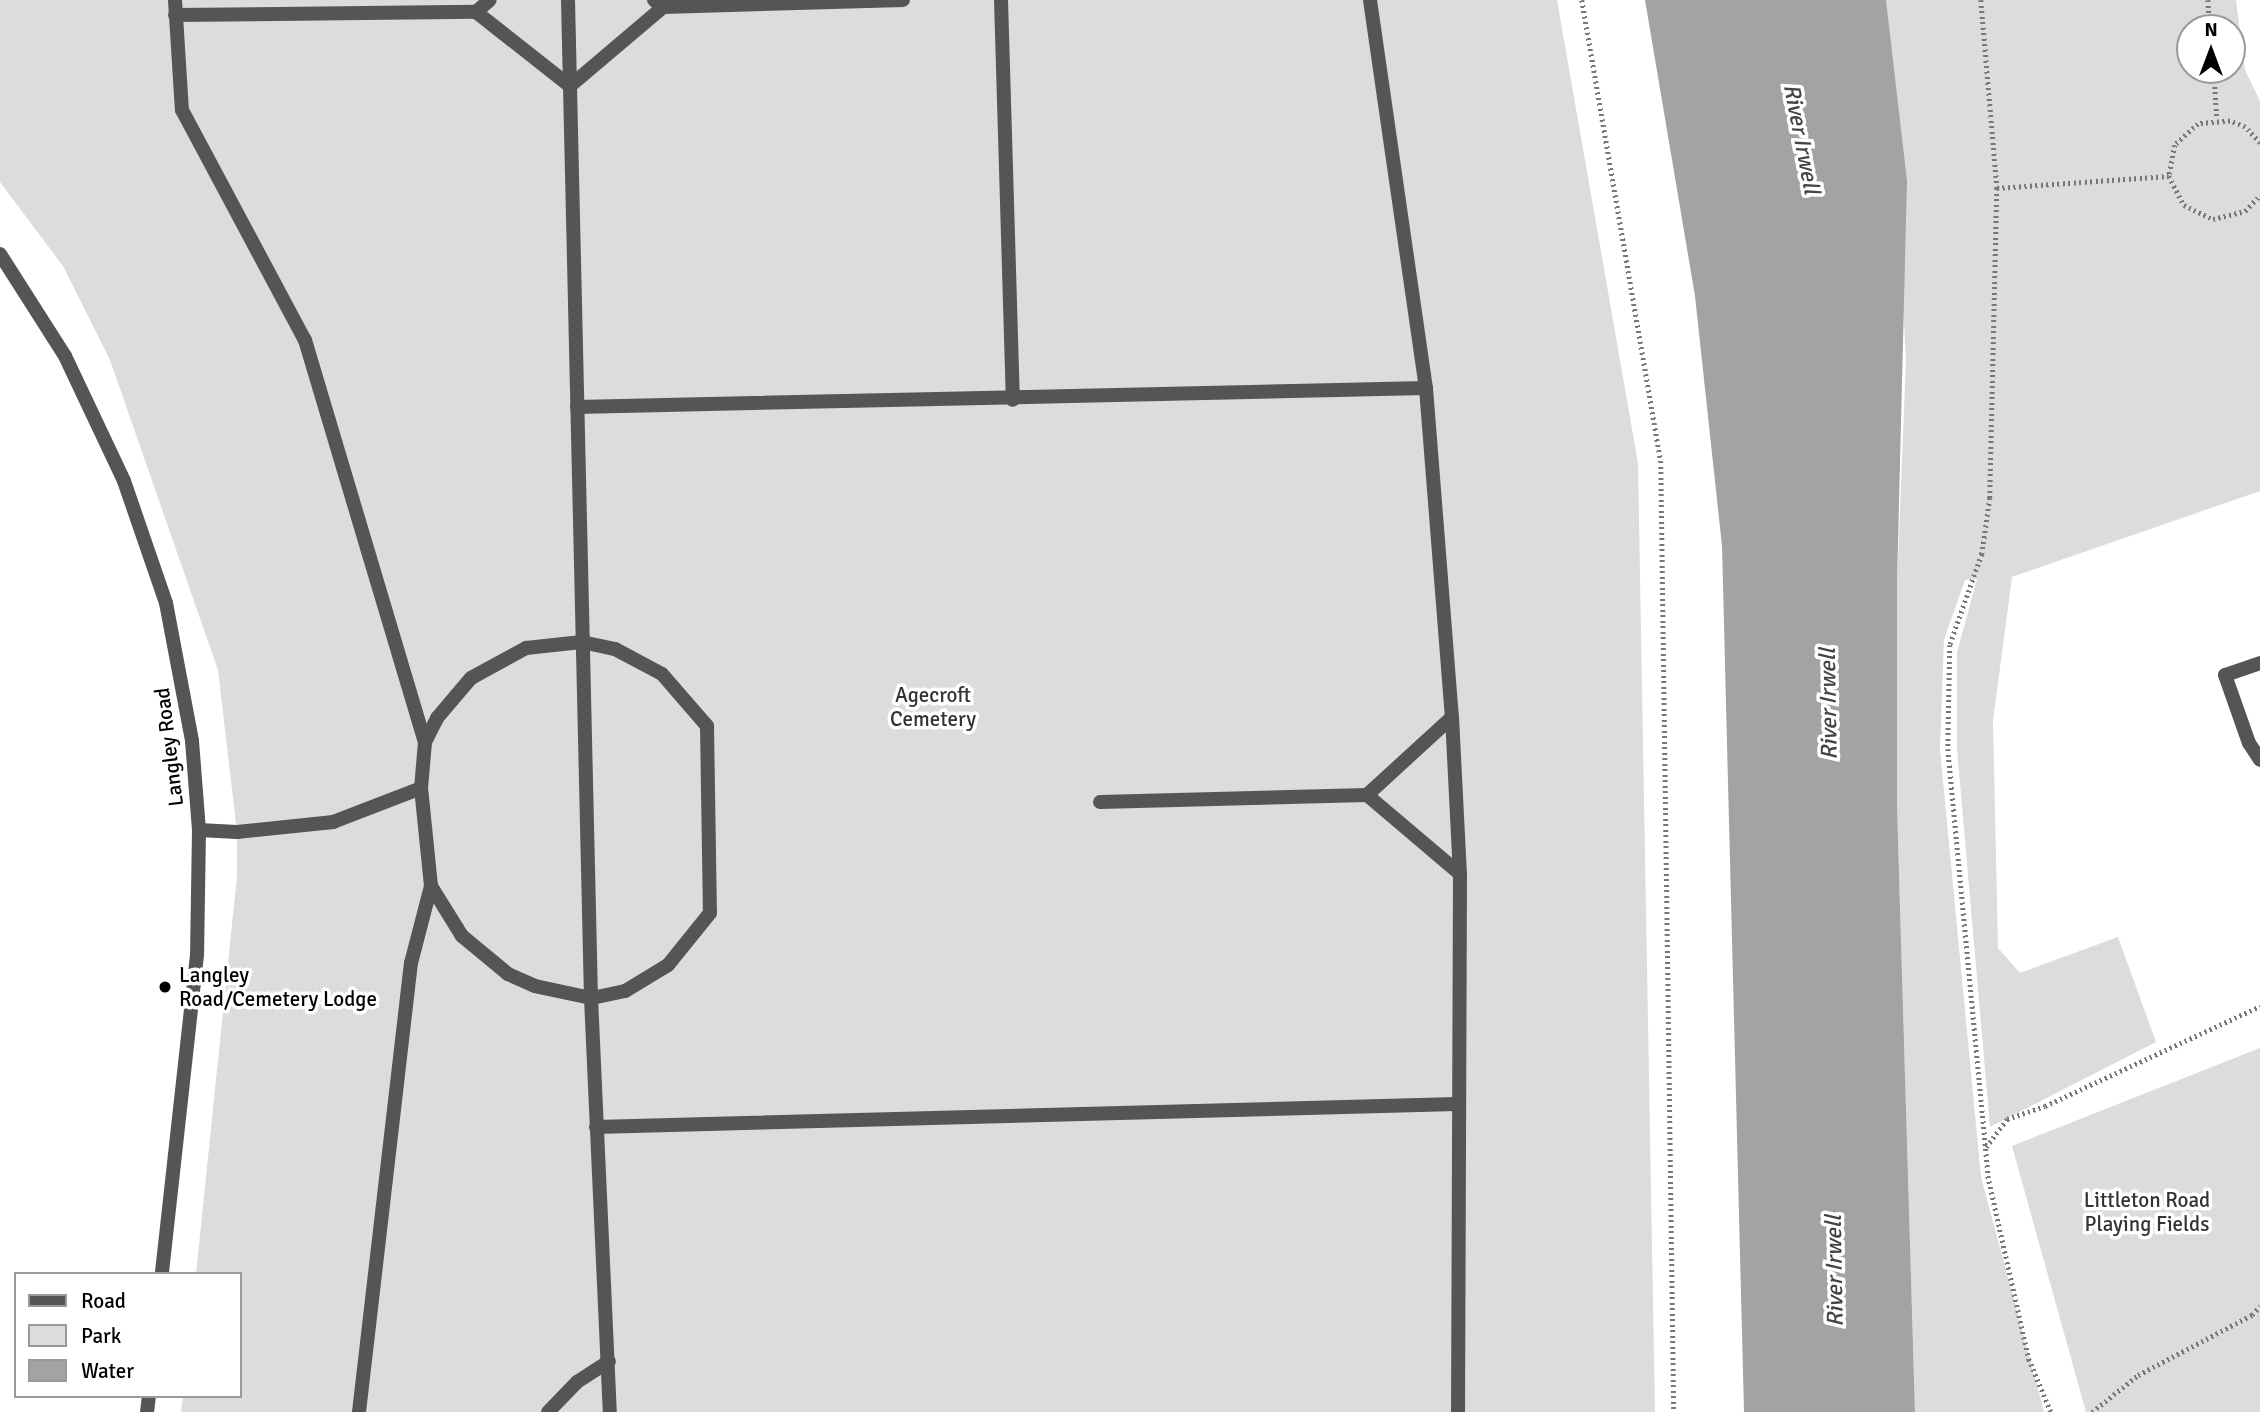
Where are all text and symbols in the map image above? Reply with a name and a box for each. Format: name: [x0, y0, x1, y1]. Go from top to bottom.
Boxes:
north arrow: [2176, 14, 2246, 84]
text: N: [2204, 18, 2218, 42]
water label: River Irwell: [1777, 81, 1825, 197]
water label: River Irwell: [1814, 648, 1844, 760]
park label: Agecroft Cemetery: [890, 682, 976, 732]
street label: Langley Road: [149, 686, 189, 808]
place label: Langley Road/Cemetery Lodge: [179, 962, 377, 1012]
marker: Langley Road/Cemetery Lodge: [157, 979, 173, 995]
park label: Littleton Road Playing Fields: [2084, 1187, 2210, 1237]
water label: River Irwell: [1820, 1215, 1850, 1327]
legend: [14, 1272, 242, 1398]
text: Road: [81, 1288, 126, 1314]
text: Park: [81, 1323, 121, 1349]
text: Water: [81, 1358, 134, 1384]

